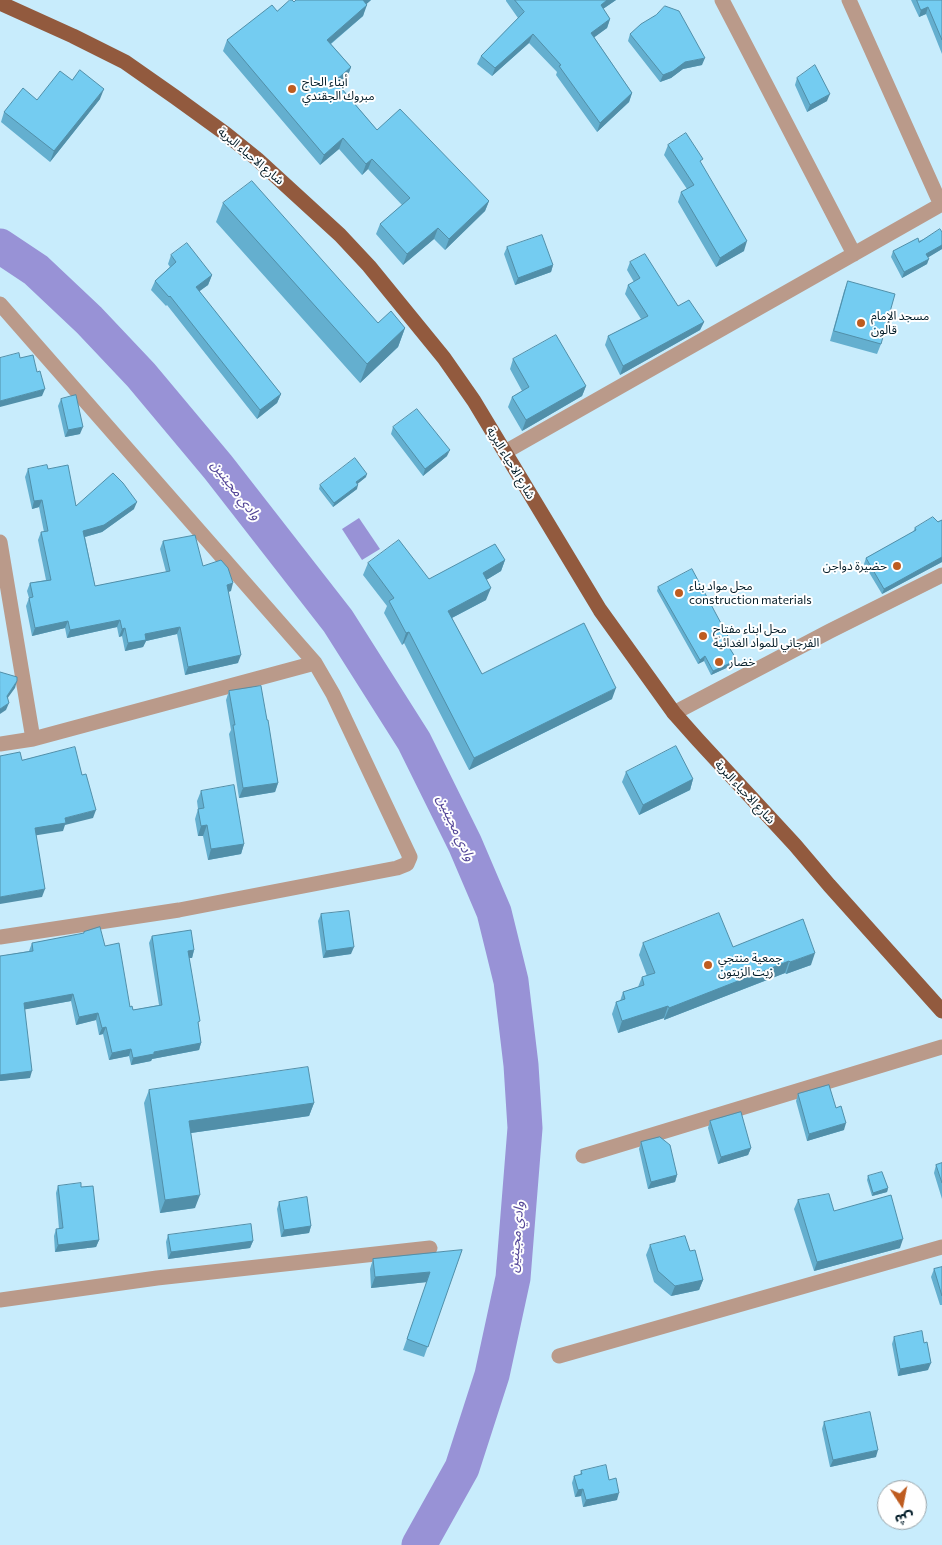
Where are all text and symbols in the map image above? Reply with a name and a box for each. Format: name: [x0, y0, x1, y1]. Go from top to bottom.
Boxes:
place label: أبناء الحاج مبروك الجقندي: [302, 75, 375, 103]
marker: أبناء الحاج مبروك الجقندي: [286, 83, 298, 95]
street label: شارع الاحياء البرية: [215, 124, 287, 188]
place label: مسجد الإمام قالون: [871, 309, 929, 337]
marker: مسجد الإمام قالون: [855, 317, 867, 329]
street label: شارع الاحياء البرية: [484, 424, 538, 502]
water label: وادي مجينين: [207, 457, 265, 523]
place label: حضيرة دواجن: [823, 559, 887, 573]
marker: حضيرة دواجن: [891, 560, 903, 572]
place label: محل مواد بناء construction materials: [689, 579, 812, 607]
marker: محل مواد بناء construction materials: [673, 587, 685, 599]
place label: محل ابناء مفتاح الفرجاني للمواد الغدائية: [713, 622, 819, 650]
marker: محل ابناء مفتاح الفرجاني للمواد الغدائية: [697, 630, 709, 642]
place label: خضار: [729, 655, 755, 669]
marker: خضار: [713, 656, 725, 668]
street label: شارع الاحياء البرية: [712, 757, 778, 827]
water label: وادي مجينين: [433, 792, 479, 864]
place label: جمعية منتجي زيت الزيتون: [718, 951, 782, 979]
marker: جمعية منتجي زيت الزيتون: [702, 959, 714, 971]
water label: وادي مجينين: [505, 1201, 527, 1273]
north arrow: [877, 1480, 927, 1530]
text: ش: [894, 1509, 916, 1529]

